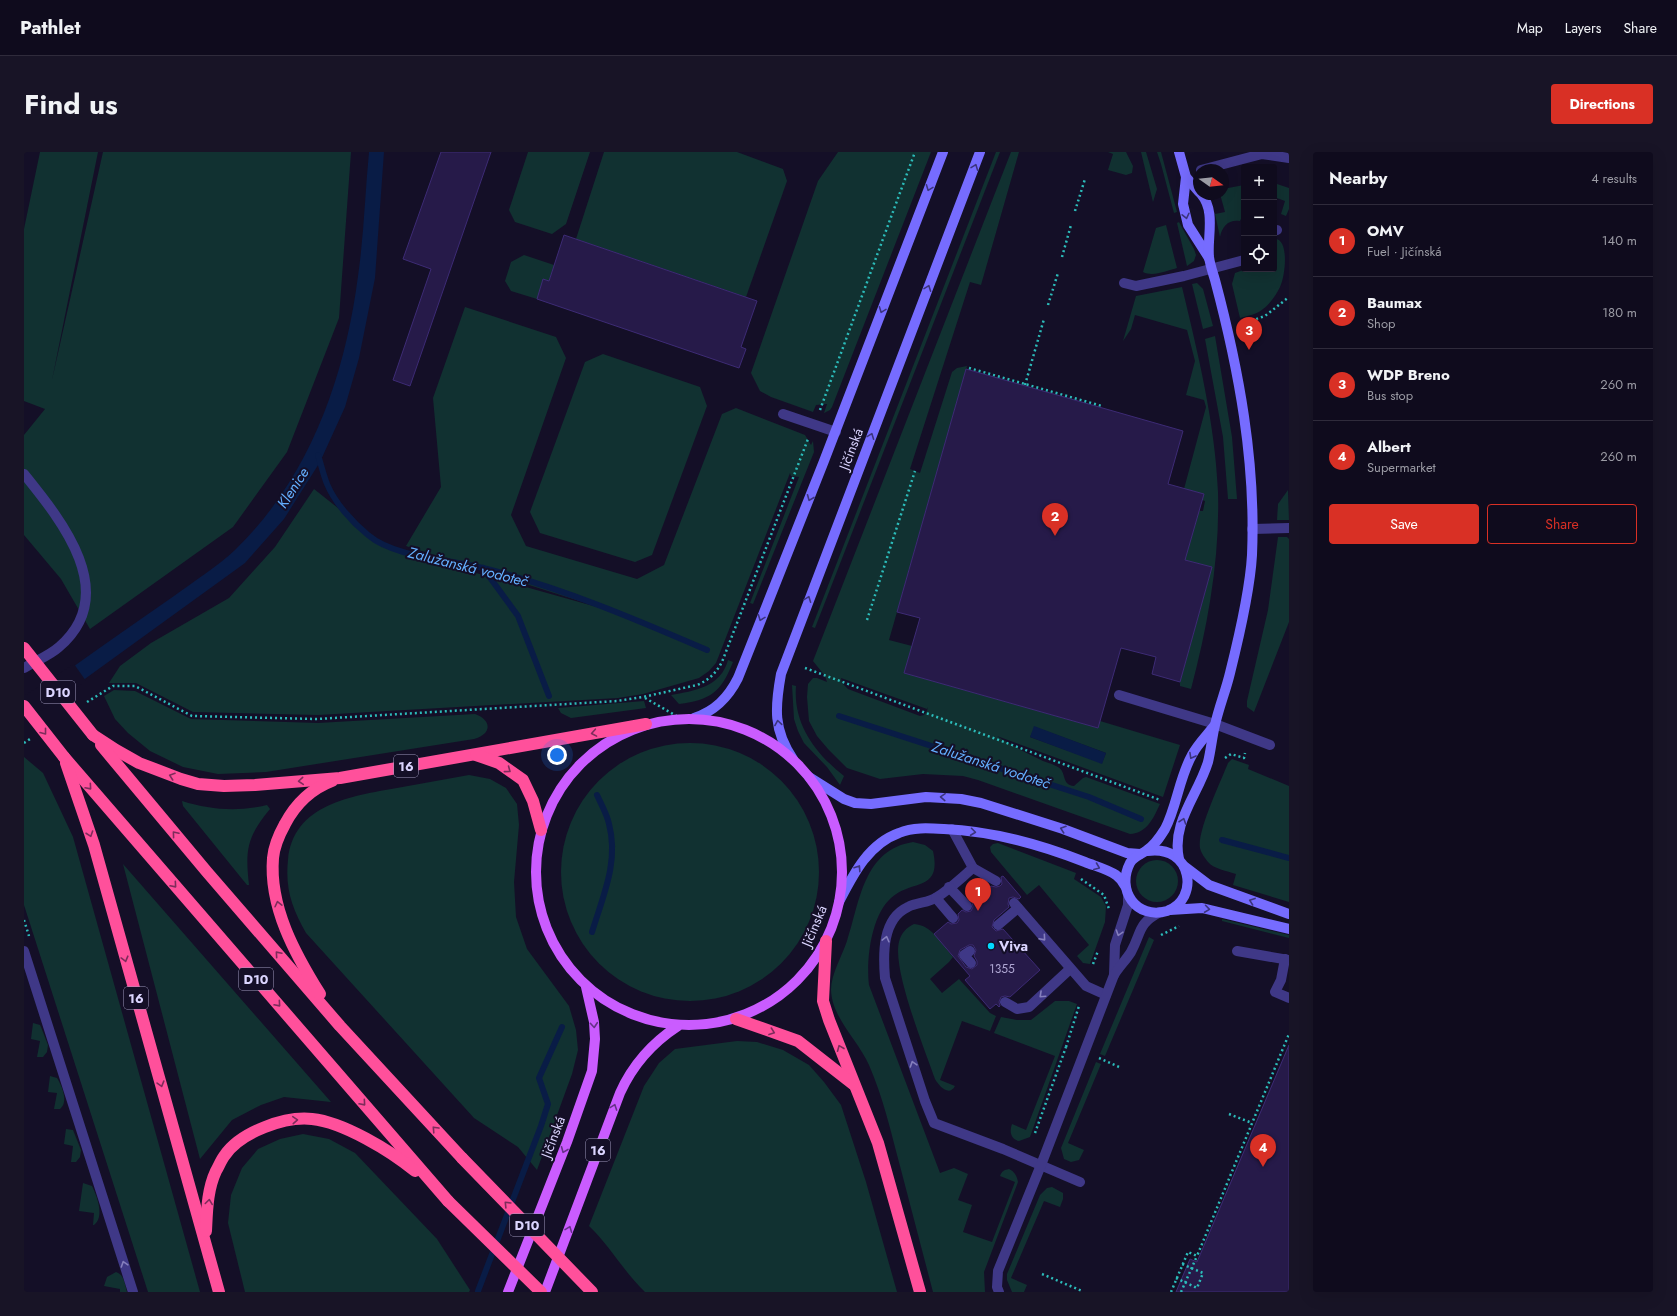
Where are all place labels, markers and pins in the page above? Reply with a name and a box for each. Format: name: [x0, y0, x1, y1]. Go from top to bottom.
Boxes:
pin: 3: [1236, 317, 1262, 350]
pin: 2: [1042, 503, 1068, 536]
pin: 1: [965, 878, 991, 911]
place label: Viva: [998, 936, 1028, 956]
marker: Viva: [986, 941, 996, 951]
pin: 4: [1250, 1134, 1276, 1167]

